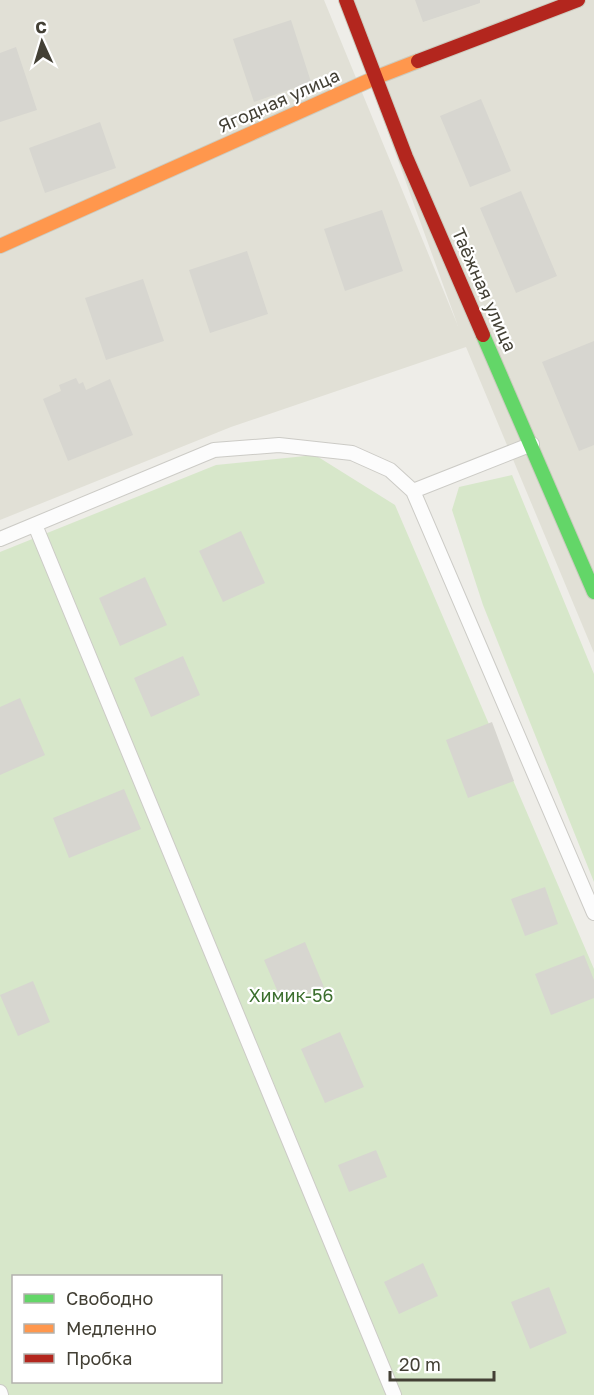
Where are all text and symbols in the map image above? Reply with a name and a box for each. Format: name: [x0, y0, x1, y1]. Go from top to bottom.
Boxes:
north arrow: [12, 12, 72, 72]
text: С: [35, 17, 47, 37]
street label: Ягодная улица: [214, 63, 343, 137]
street label: Таёжная улица: [448, 224, 522, 355]
park label: Химик-56: [249, 984, 333, 1006]
legend: [12, 1275, 222, 1383]
text: Свободно: [66, 1287, 153, 1309]
text: Медленно: [66, 1317, 157, 1339]
scale bar: [390, 1344, 494, 1382]
text: Пробка: [66, 1347, 132, 1369]
text: 20 m: [399, 1353, 441, 1375]

